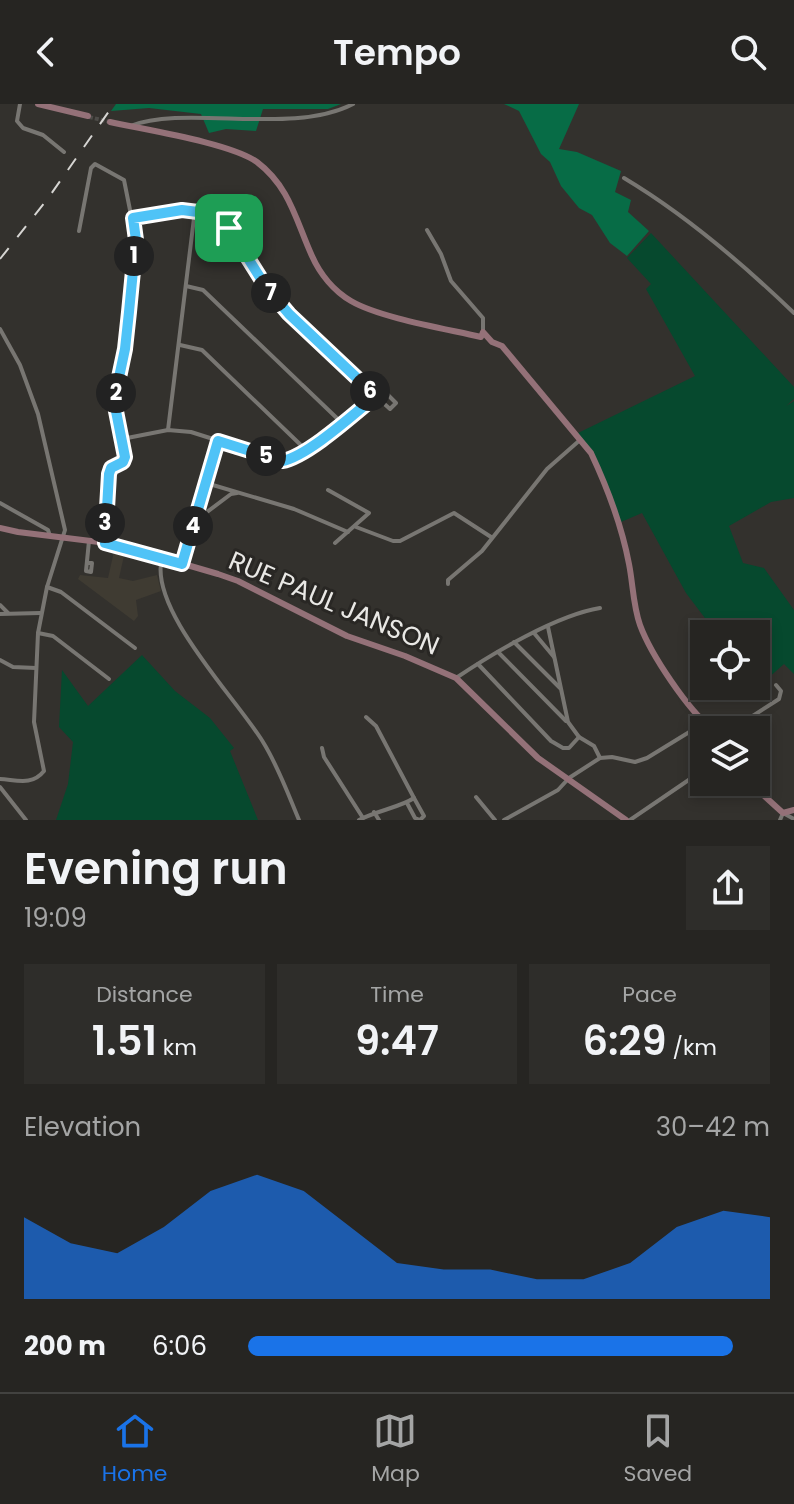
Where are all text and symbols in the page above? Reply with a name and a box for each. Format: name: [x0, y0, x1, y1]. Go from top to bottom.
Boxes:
text: Tempo: [333, 27, 461, 78]
icon: back: [24, 30, 68, 74]
icon: search: [726, 30, 770, 74]
pin: [195, 194, 263, 262]
icon: arrive: [207, 206, 251, 250]
pin: 1: [114, 236, 154, 276]
text: 1: [130, 240, 138, 271]
pin: 7: [251, 273, 291, 313]
text: 7: [265, 277, 277, 308]
pin: 6: [350, 371, 390, 411]
pin: 2: [96, 373, 136, 413]
text: 6: [363, 375, 377, 406]
text: 2: [110, 377, 122, 408]
pin: 5: [246, 436, 286, 476]
text: 5: [259, 440, 273, 471]
pin: 3: [85, 503, 125, 543]
pin: 4: [173, 506, 213, 546]
text: 3: [98, 507, 112, 538]
text: 4: [186, 510, 200, 541]
street label: RUE PAUL JANSON: [223, 542, 445, 664]
map controls: [690, 620, 770, 796]
button: locate: [690, 620, 770, 700]
button: layers: [690, 716, 770, 796]
text: Evening run: [24, 838, 288, 899]
button: share: [686, 846, 770, 930]
text: 19:09: [24, 900, 87, 936]
text: Distance: [96, 979, 193, 1010]
text: Time: [370, 979, 424, 1010]
text: Pace: [622, 979, 677, 1010]
text: 1.51: [92, 1013, 157, 1069]
text: 9:47: [355, 1013, 439, 1069]
text: 6:29: [582, 1013, 667, 1069]
text: km: [157, 1032, 197, 1063]
text: /km: [667, 1032, 717, 1063]
text: Elevation: [24, 1109, 141, 1145]
text: 30–42 m: [656, 1109, 770, 1145]
text: 200 m: [24, 1328, 106, 1364]
text: 6:06: [152, 1328, 207, 1364]
tab: Home: [102, 1409, 167, 1490]
tab: Map: [371, 1409, 420, 1490]
tab: Saved: [624, 1409, 692, 1490]

